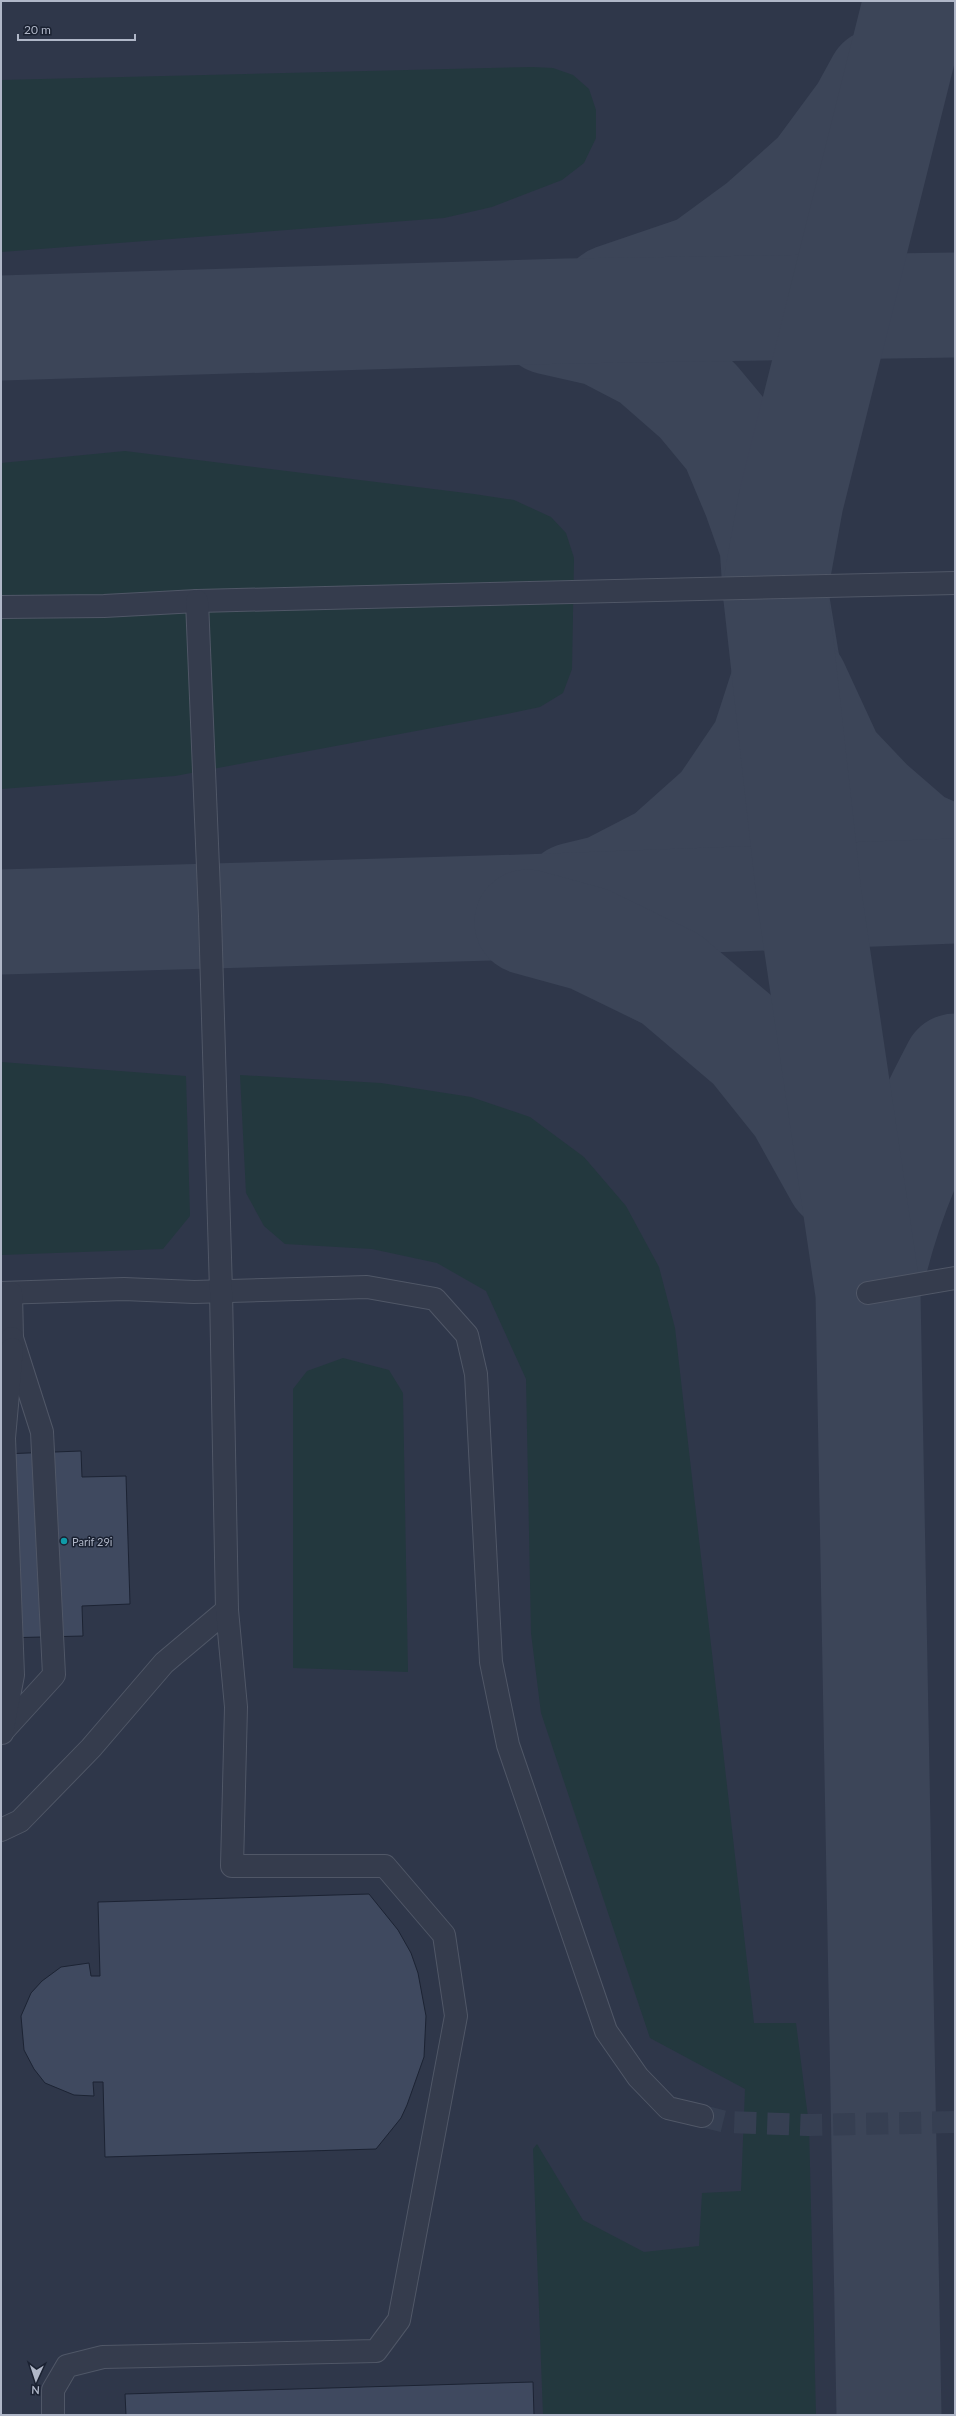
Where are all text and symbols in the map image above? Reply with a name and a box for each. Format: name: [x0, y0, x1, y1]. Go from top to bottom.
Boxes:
scale bar: [18, 16, 135, 42]
text: 20 m: [24, 22, 51, 37]
place label: Parif 29i: [72, 1535, 113, 1548]
marker: Parif 29i: [59, 1536, 69, 1546]
north arrow: [16, 2360, 56, 2400]
text: N: [31, 2384, 40, 2397]

